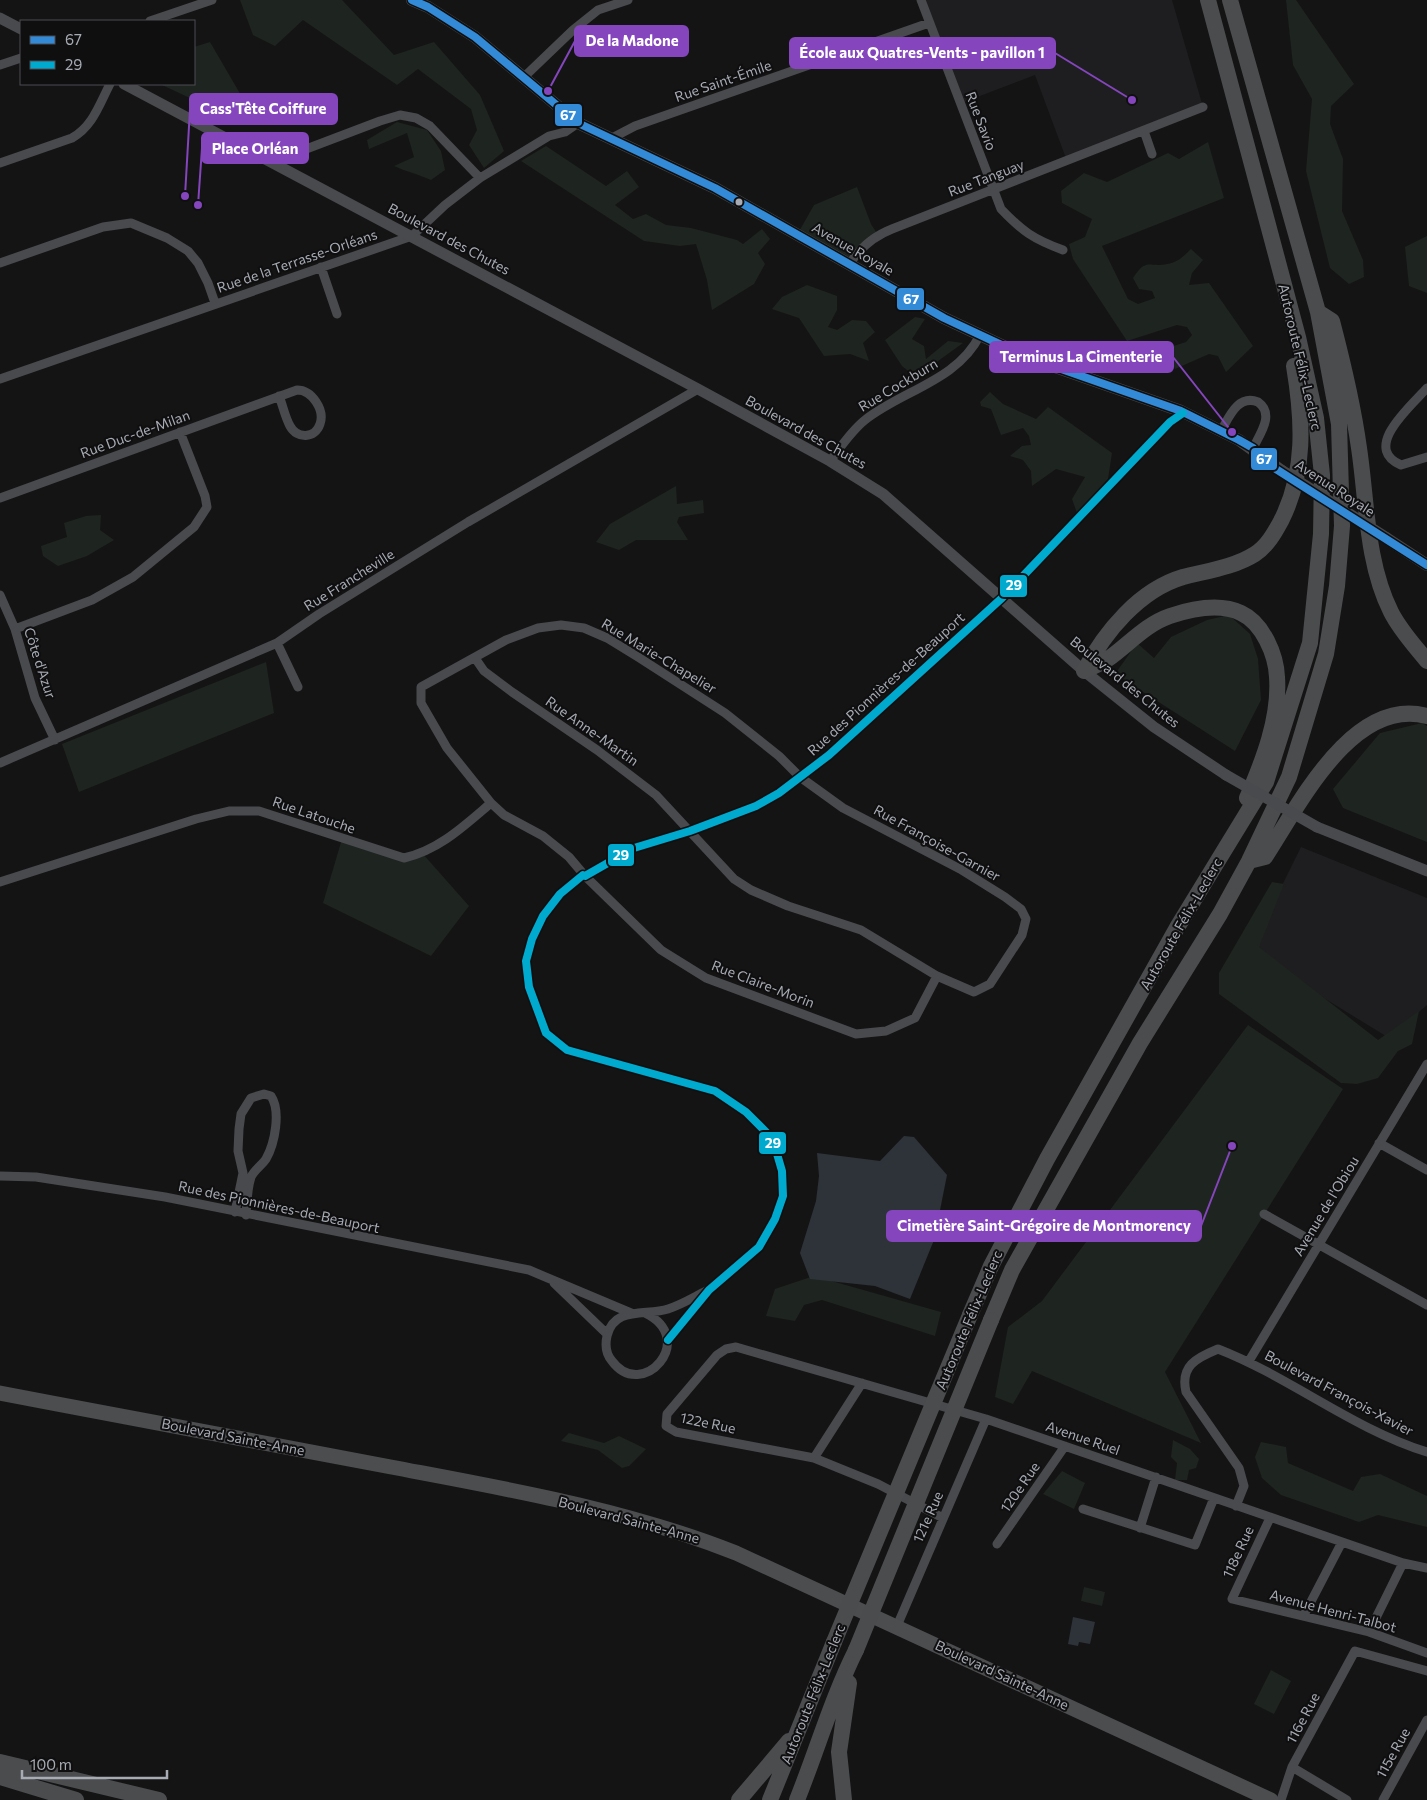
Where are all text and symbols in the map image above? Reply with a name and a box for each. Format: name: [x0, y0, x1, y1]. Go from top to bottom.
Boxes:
legend: [20, 20, 195, 85]
callout: De la Madone: [575, 26, 688, 56]
text: 67: [65, 30, 82, 48]
text: De la Madone: [585, 31, 679, 49]
callout: École aux Quatres-Vents - pavillon 1: [790, 38, 1055, 68]
text: École aux Quatres-Vents - pavillon 1: [799, 43, 1045, 61]
text: 29: [65, 55, 82, 73]
street label: Rue Saint-Émile: [672, 56, 773, 105]
street label: Rue Savio: [962, 89, 1000, 153]
callout: Cass'Tête Coiffure: [190, 94, 337, 124]
text: Cass'Tête Coiffure: [200, 99, 326, 117]
line badge: 67: [554, 103, 583, 127]
text: 67: [560, 106, 576, 123]
callout: Place Orléan: [202, 133, 308, 163]
text: Place Orléan: [212, 139, 298, 157]
street label: Rue Tanguay: [945, 155, 1026, 200]
unlabelled marker: [734, 197, 744, 207]
street label: Boulevard des Chutes: [385, 199, 513, 278]
street label: Avenue Royale: [809, 218, 897, 279]
street label: Rue de la Terrasse-Orléans: [215, 225, 379, 296]
street label: Autoroute Félix-Leclerc: [1275, 282, 1326, 432]
line badge: 67: [896, 287, 925, 311]
text: 67: [903, 290, 919, 307]
callout: Terminus La Cimenterie: [990, 342, 1173, 372]
text: Terminus La Cimenterie: [999, 347, 1163, 365]
street label: Rue Cockburn: [855, 354, 940, 415]
street label: Boulevard des Chutes: [743, 391, 870, 472]
street label: Rue Duc-de-Milan: [78, 406, 192, 461]
line badge: 67: [1250, 447, 1278, 471]
text: 67: [1256, 450, 1272, 467]
street label: Avenue Royale: [1292, 455, 1378, 520]
street label: Rue Francheville: [300, 545, 397, 614]
line badge: 29: [999, 574, 1028, 598]
text: 29: [1006, 576, 1023, 593]
street label: Rue des Pionnières-de-Beauport: [804, 608, 968, 759]
street label: Rue Marie-Chapelier: [599, 615, 720, 697]
street label: Côte d'Azur: [21, 625, 60, 701]
street label: Boulevard des Chutes: [1067, 632, 1183, 731]
street label: Rue Anne-Martin: [542, 692, 642, 769]
street label: Rue Latouche: [270, 792, 358, 837]
street label: Rue Françoise-Garnier: [871, 801, 1004, 885]
line badge: 29: [607, 843, 635, 867]
text: 29: [613, 846, 630, 863]
street label: Autoroute Félix-Leclerc: [1136, 855, 1225, 993]
street label: Rue Claire-Morin: [709, 956, 817, 1011]
line badge: 29: [758, 1131, 787, 1155]
text: 29: [765, 1134, 782, 1151]
street label: Avenue de l'Obiou: [1289, 1153, 1362, 1259]
street label: Rue des Pionnières-de-Beauport: [177, 1177, 382, 1236]
callout: Cimetière Saint-Grégoire de Montmorency: [887, 1211, 1201, 1241]
text: Cimetière Saint-Grégoire de Montmorency: [897, 1216, 1192, 1234]
street label: Autoroute Félix-Leclerc: [932, 1248, 1006, 1392]
street label: Boulevard François-Xavier: [1262, 1346, 1417, 1439]
street label: 122e Rue: [679, 1408, 737, 1437]
street label: Boulevard Sainte-Anne: [160, 1414, 306, 1459]
street label: Avenue Ruel: [1044, 1417, 1123, 1458]
street label: 120e Rue: [996, 1458, 1043, 1515]
street label: 121e Rue: [909, 1489, 946, 1545]
street label: Boulevard Sainte-Anne: [557, 1492, 702, 1547]
street label: 118e Rue: [1218, 1523, 1257, 1580]
street label: Avenue Henri-Talbot: [1268, 1585, 1399, 1636]
street label: Autoroute Félix-Leclerc: [777, 1621, 848, 1766]
street label: Boulevard Sainte-Anne: [933, 1636, 1072, 1713]
street label: 116e Rue: [1282, 1689, 1323, 1746]
street label: 115e Rue: [1372, 1725, 1413, 1781]
scale bar: [22, 1748, 168, 1780]
text: 100 m: [30, 1755, 72, 1773]

